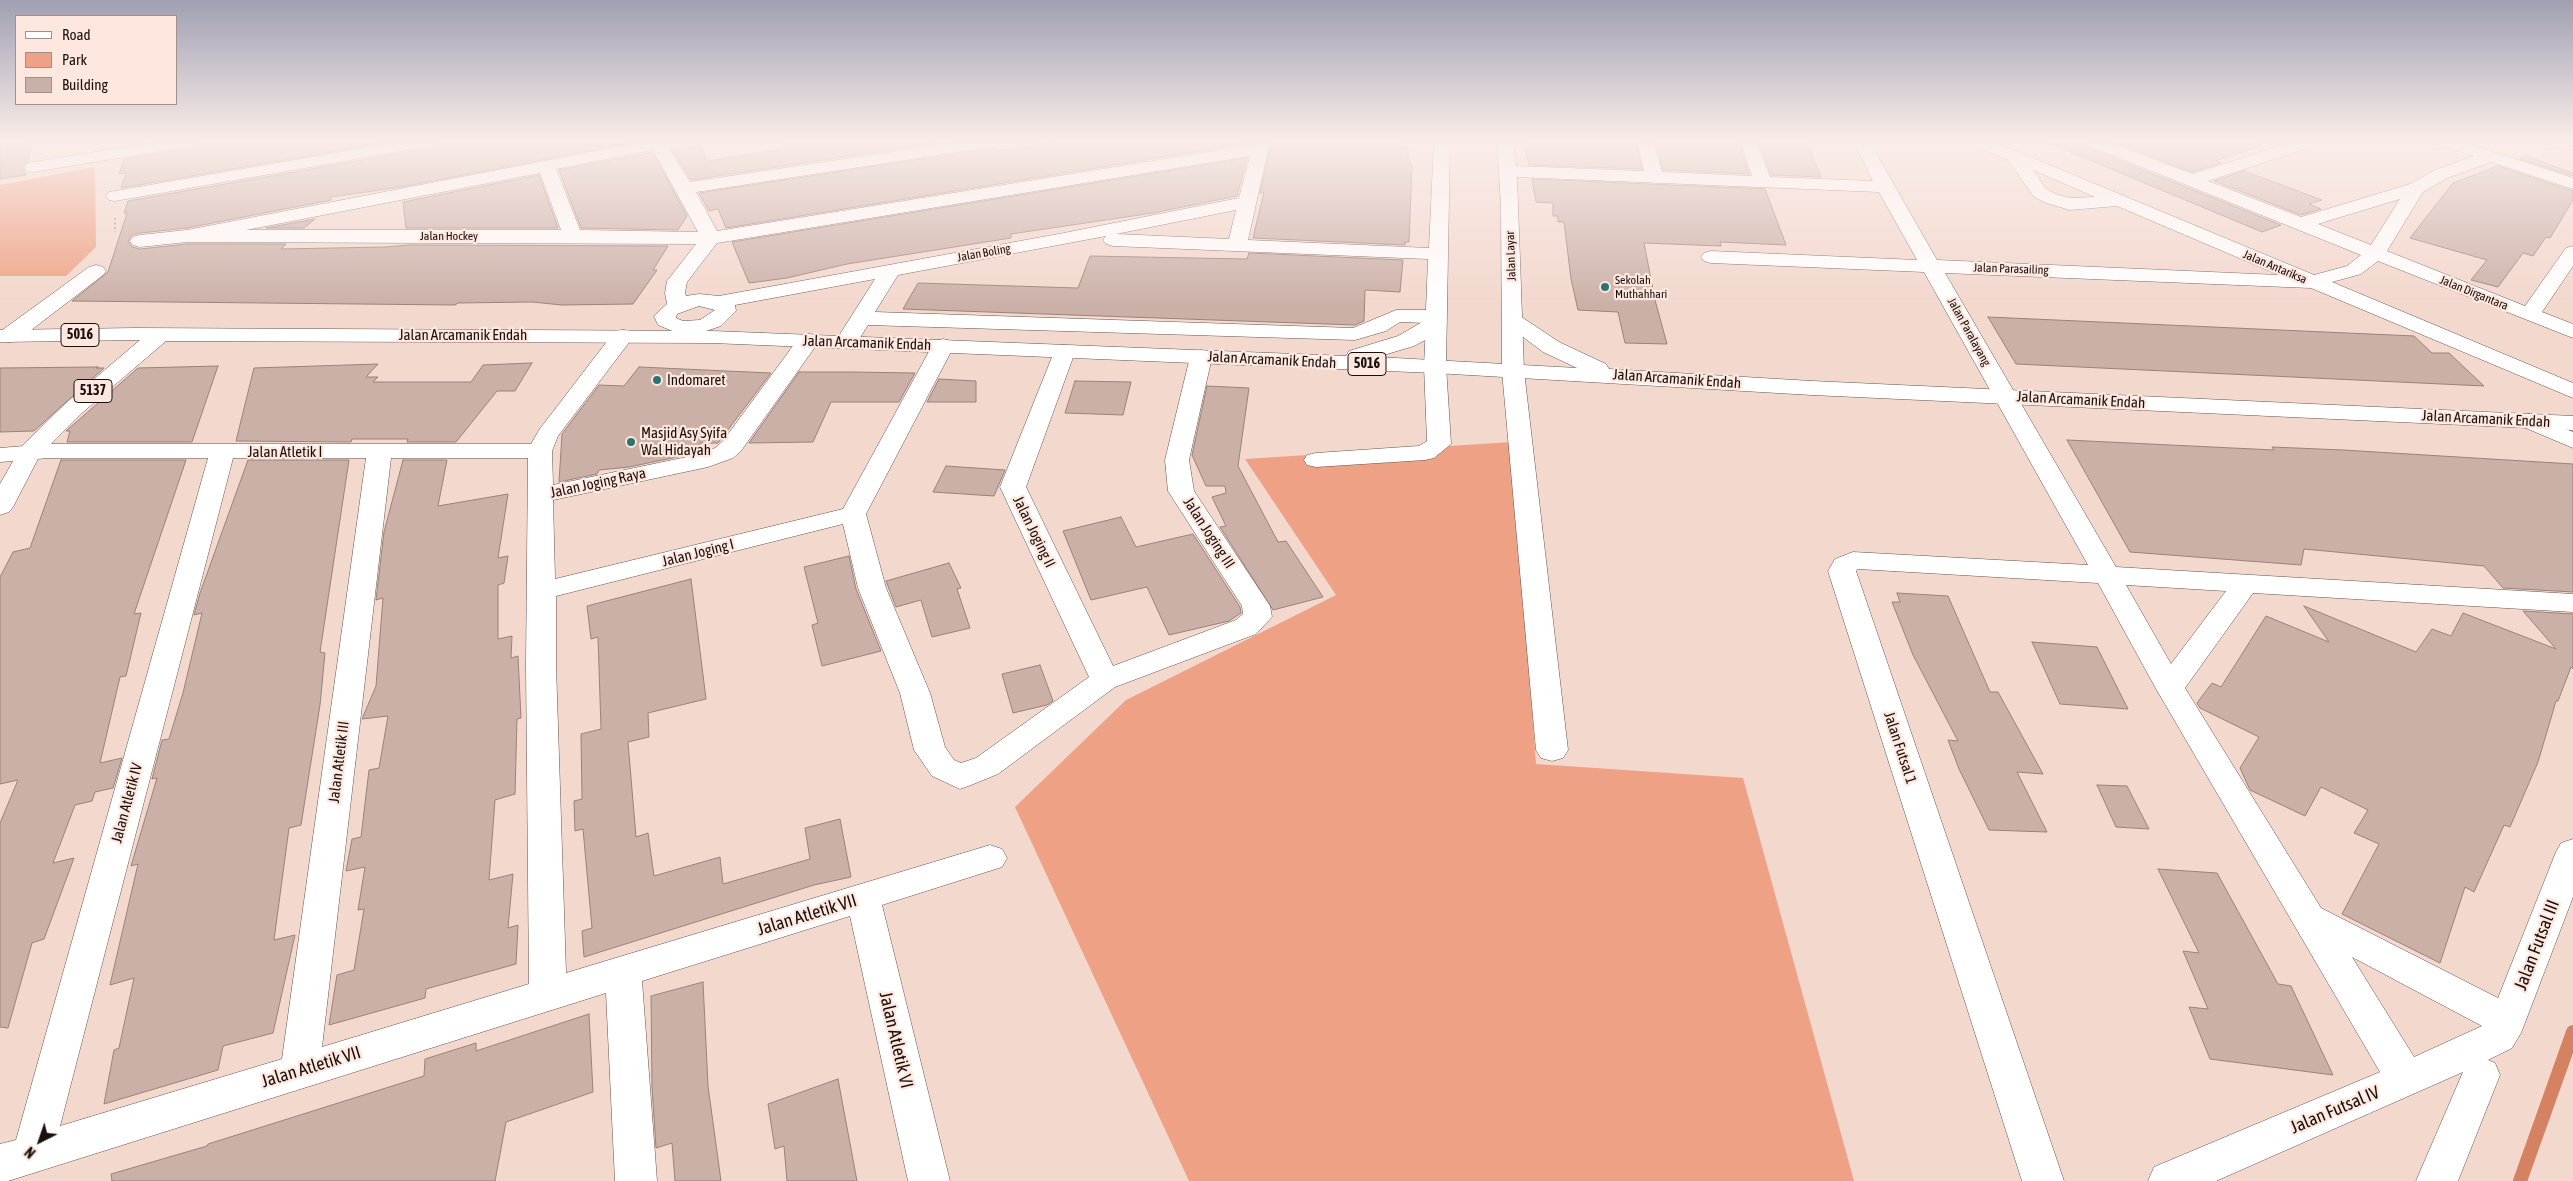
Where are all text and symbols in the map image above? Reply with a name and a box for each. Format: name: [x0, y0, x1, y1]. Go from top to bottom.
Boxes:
legend: [15, 15, 178, 105]
text: Road: [62, 26, 91, 43]
text: Park: [62, 51, 87, 68]
text: Building: [62, 76, 108, 93]
street label: Jalan Hockey: [420, 229, 478, 243]
street label: Jalan Layar: [1503, 231, 1519, 281]
street label: Jalan Boling: [956, 241, 1012, 265]
street label: Jalan Antariksa: [2241, 247, 2309, 287]
street label: Jalan Parasailing: [1973, 260, 2049, 278]
place label: Sekolah Muthahhari: [1615, 273, 1667, 301]
street label: Jalan Dirgantara: [2438, 273, 2510, 313]
marker: Sekolah Muthahhari: [1599, 281, 1611, 293]
street label: Jalan Paralayang: [1944, 295, 1994, 369]
road number: 5016: [61, 324, 99, 346]
street label: Jalan Arcamanik Endah: [399, 326, 527, 344]
street label: Jalan Arcamanik Endah: [802, 332, 932, 354]
street label: Jalan Arcamanik Endah: [1207, 348, 1337, 372]
road number: 5016: [1348, 352, 1386, 376]
street label: Jalan Arcamanik Endah: [1612, 366, 1742, 392]
place label: Indomaret: [667, 371, 726, 389]
marker: Indomaret: [651, 374, 663, 386]
road number: 5137: [74, 380, 112, 402]
street label: Jalan Arcamanik Endah: [2016, 388, 2146, 412]
street label: Jalan Arcamanik Endah: [2421, 407, 2551, 431]
place label: Masjid Asy Syifa Wal Hidayah: [641, 424, 727, 459]
marker: Masjid Asy Syifa Wal Hidayah: [625, 436, 637, 448]
street label: Jalan Atletik I: [248, 443, 322, 461]
street label: Jalan Joging Raya: [549, 464, 647, 502]
street label: Jalan Joging II: [1009, 493, 1059, 571]
street label: Jalan Joging III: [1179, 494, 1239, 572]
street label: Jalan Joging I: [660, 535, 736, 571]
street label: Jalan Futsal 1: [1880, 710, 1920, 786]
street label: Jalan Atletik III: [325, 720, 353, 804]
street label: Jalan Atletik IV: [108, 761, 146, 845]
street label: Jalan Atletik VII: [755, 890, 859, 940]
street label: Jalan Futsal III: [2510, 897, 2564, 993]
street label: Jalan Atletik VI: [874, 990, 918, 1090]
street label: Jalan Atletik VII: [259, 1042, 363, 1092]
street label: Jalan Futsal IV: [2287, 1082, 2383, 1138]
north arrow: [15, 1116, 65, 1166]
text: N: [22, 1144, 39, 1161]

